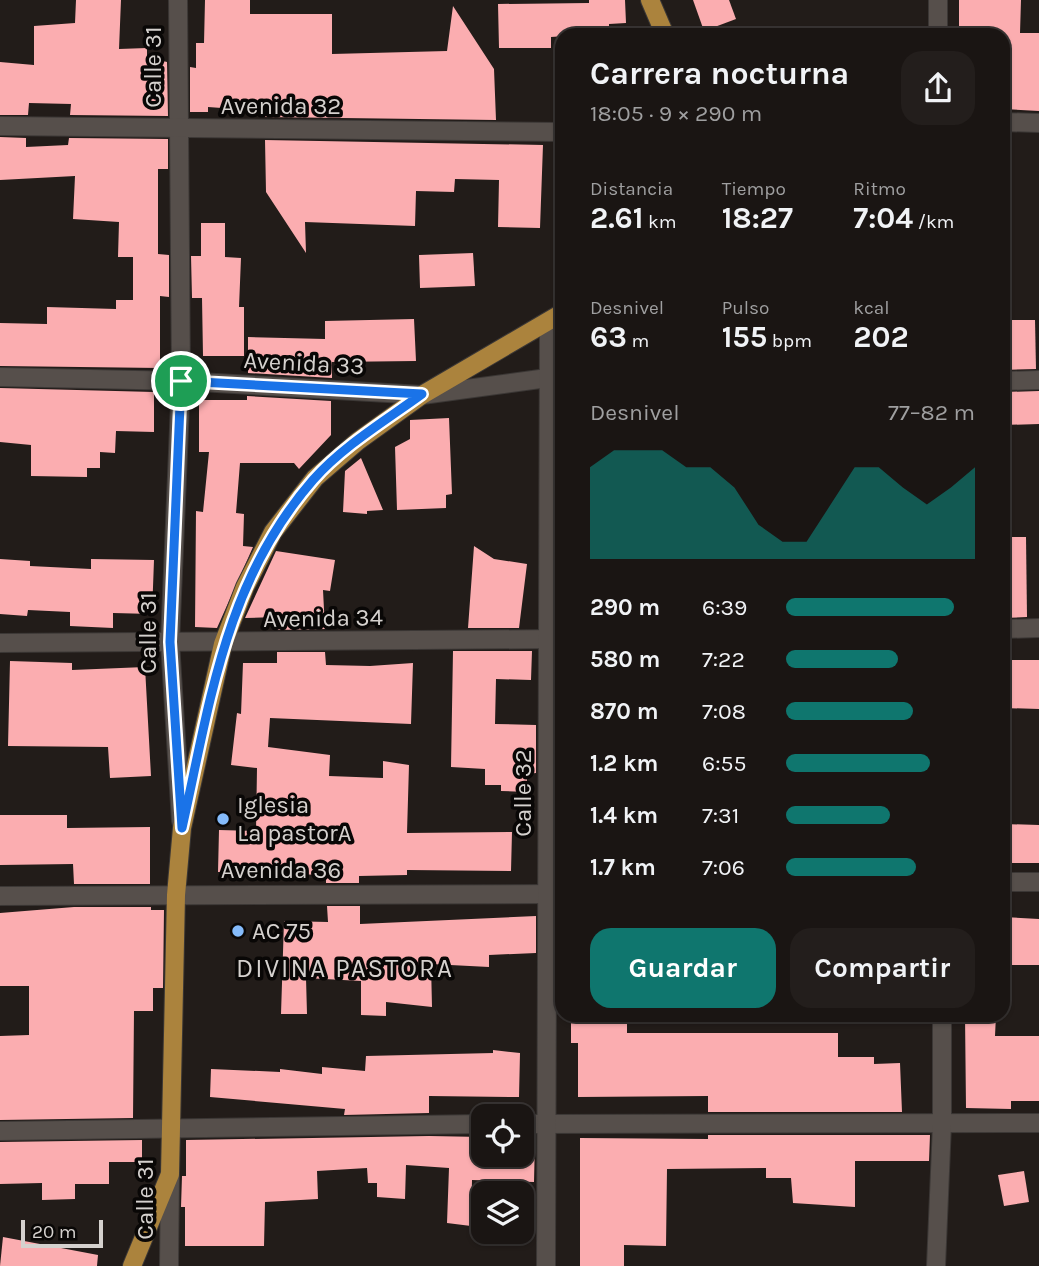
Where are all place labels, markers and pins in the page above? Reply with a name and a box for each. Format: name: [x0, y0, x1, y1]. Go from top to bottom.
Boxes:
pin: [151, 351, 211, 411]
place label: Iglesia La pastorA: [237, 791, 352, 847]
marker: Iglesia La pastorA: [215, 811, 231, 827]
place label: AC 75: [252, 917, 311, 945]
marker: AC 75: [230, 923, 246, 939]

